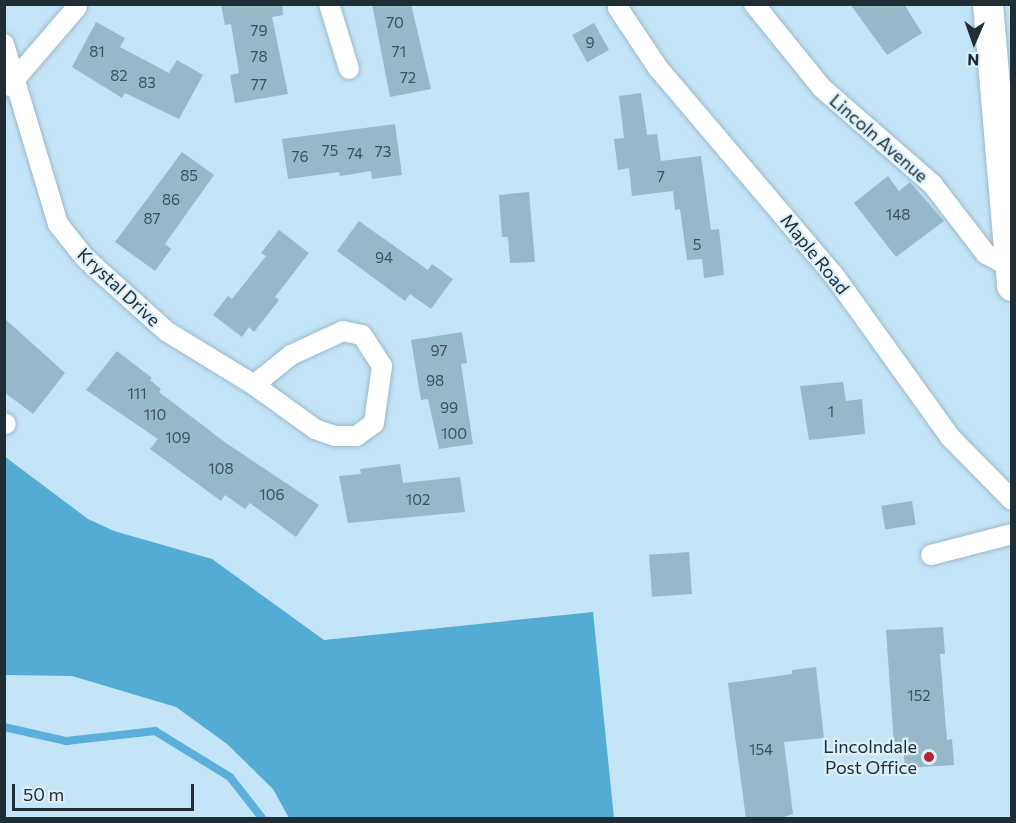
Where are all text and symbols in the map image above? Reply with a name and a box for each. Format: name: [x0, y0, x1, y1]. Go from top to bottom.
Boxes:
north arrow: [944, 12, 1004, 72]
house number: 70: [386, 14, 404, 32]
house number: 79: [251, 22, 267, 40]
house number: 9: [585, 34, 595, 52]
house number: 81: [89, 43, 105, 61]
house number: 71: [392, 43, 406, 61]
house number: 78: [251, 48, 267, 66]
text: N: [967, 51, 980, 70]
house number: 82: [110, 67, 128, 85]
house number: 72: [400, 69, 416, 87]
house number: 83: [138, 74, 156, 92]
house number: 77: [251, 76, 267, 94]
street label: Lincoln Avenue: [825, 89, 933, 187]
house number: 75: [322, 142, 338, 160]
house number: 73: [375, 143, 391, 161]
house number: 74: [347, 145, 363, 163]
house number: 76: [292, 148, 308, 166]
house number: 85: [180, 167, 198, 185]
house number: 7: [657, 168, 665, 186]
house number: 86: [162, 191, 180, 209]
house number: 148: [886, 206, 910, 224]
house number: 87: [144, 210, 160, 228]
street label: Maple Road: [776, 210, 854, 298]
house number: 5: [693, 236, 701, 254]
street label: Krystal Drive: [73, 243, 165, 331]
house number: 94: [375, 249, 393, 267]
house number: 97: [431, 342, 447, 360]
house number: 98: [426, 372, 444, 390]
house number: 111: [127, 385, 147, 403]
house number: 99: [440, 399, 458, 417]
house number: 1: [828, 403, 834, 421]
house number: 110: [144, 406, 166, 424]
house number: 100: [441, 425, 467, 443]
house number: 109: [165, 429, 191, 447]
house number: 108: [208, 460, 234, 478]
house number: 106: [259, 486, 285, 504]
house number: 102: [406, 491, 430, 509]
house number: 152: [907, 687, 931, 705]
place label: Lincolndale Post Office: [823, 736, 917, 778]
house number: 154: [749, 741, 773, 759]
marker: Lincolndale Post Office: [922, 750, 936, 764]
scale bar: [15, 772, 196, 810]
text: 50 m: [23, 783, 64, 805]

